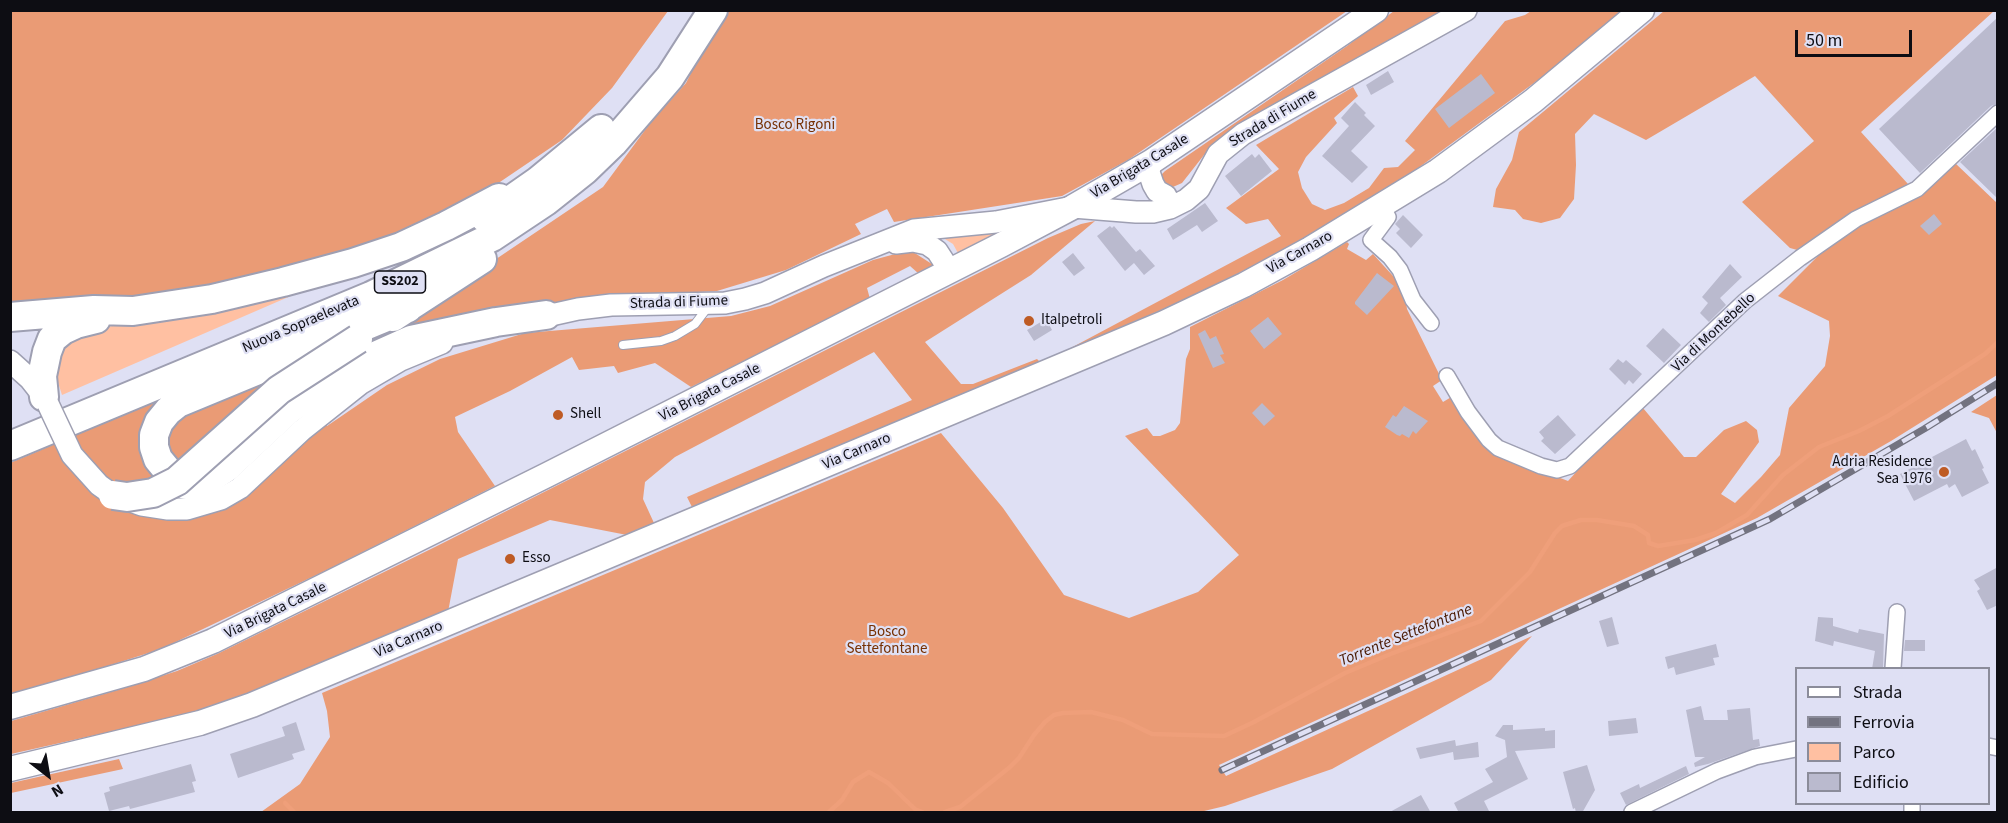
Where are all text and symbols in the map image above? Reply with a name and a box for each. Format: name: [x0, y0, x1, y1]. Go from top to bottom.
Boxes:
scale bar: [1798, 18, 1915, 56]
text: 50 m: [1806, 28, 1842, 53]
street label: Strada di Fiume: [1226, 86, 1320, 152]
park label: Bosco Rigoni: [755, 117, 835, 135]
street label: Via Brigata Casale: [1088, 131, 1192, 203]
street label: Via Carnaro: [1264, 228, 1336, 278]
road number: SS202: [374, 271, 426, 293]
street label: Via di Montebello: [1668, 290, 1760, 376]
street label: Nuova Sopraelevata: [240, 292, 362, 358]
street label: Strada di Fiume: [630, 292, 728, 314]
place label: Italpetroli: [1041, 312, 1102, 330]
marker: Italpetroli: [1022, 314, 1036, 328]
street label: Via Brigata Casale: [657, 360, 763, 426]
place label: Shell: [570, 406, 601, 424]
marker: Shell: [551, 408, 565, 422]
street label: Via Carnaro: [820, 430, 894, 474]
place label: Adria Residence Sea 1976: [1832, 454, 1932, 489]
marker: Adria Residence Sea 1976: [1937, 465, 1951, 479]
place label: Esso: [522, 550, 551, 568]
marker: Esso: [503, 552, 517, 566]
street label: Via Brigata Casale: [222, 579, 330, 643]
water label: Torrente Settefontane: [1337, 601, 1475, 671]
street label: Via Carnaro: [372, 618, 446, 662]
park label: Bosco Settefontane: [847, 624, 927, 659]
legend: [1795, 667, 1990, 805]
text: Strada: [1853, 680, 1902, 705]
text: Ferrovia: [1853, 710, 1914, 735]
text: Parco: [1853, 740, 1895, 765]
north arrow: [18, 745, 78, 805]
text: Edificio: [1853, 770, 1909, 795]
text: N: [47, 778, 68, 803]

